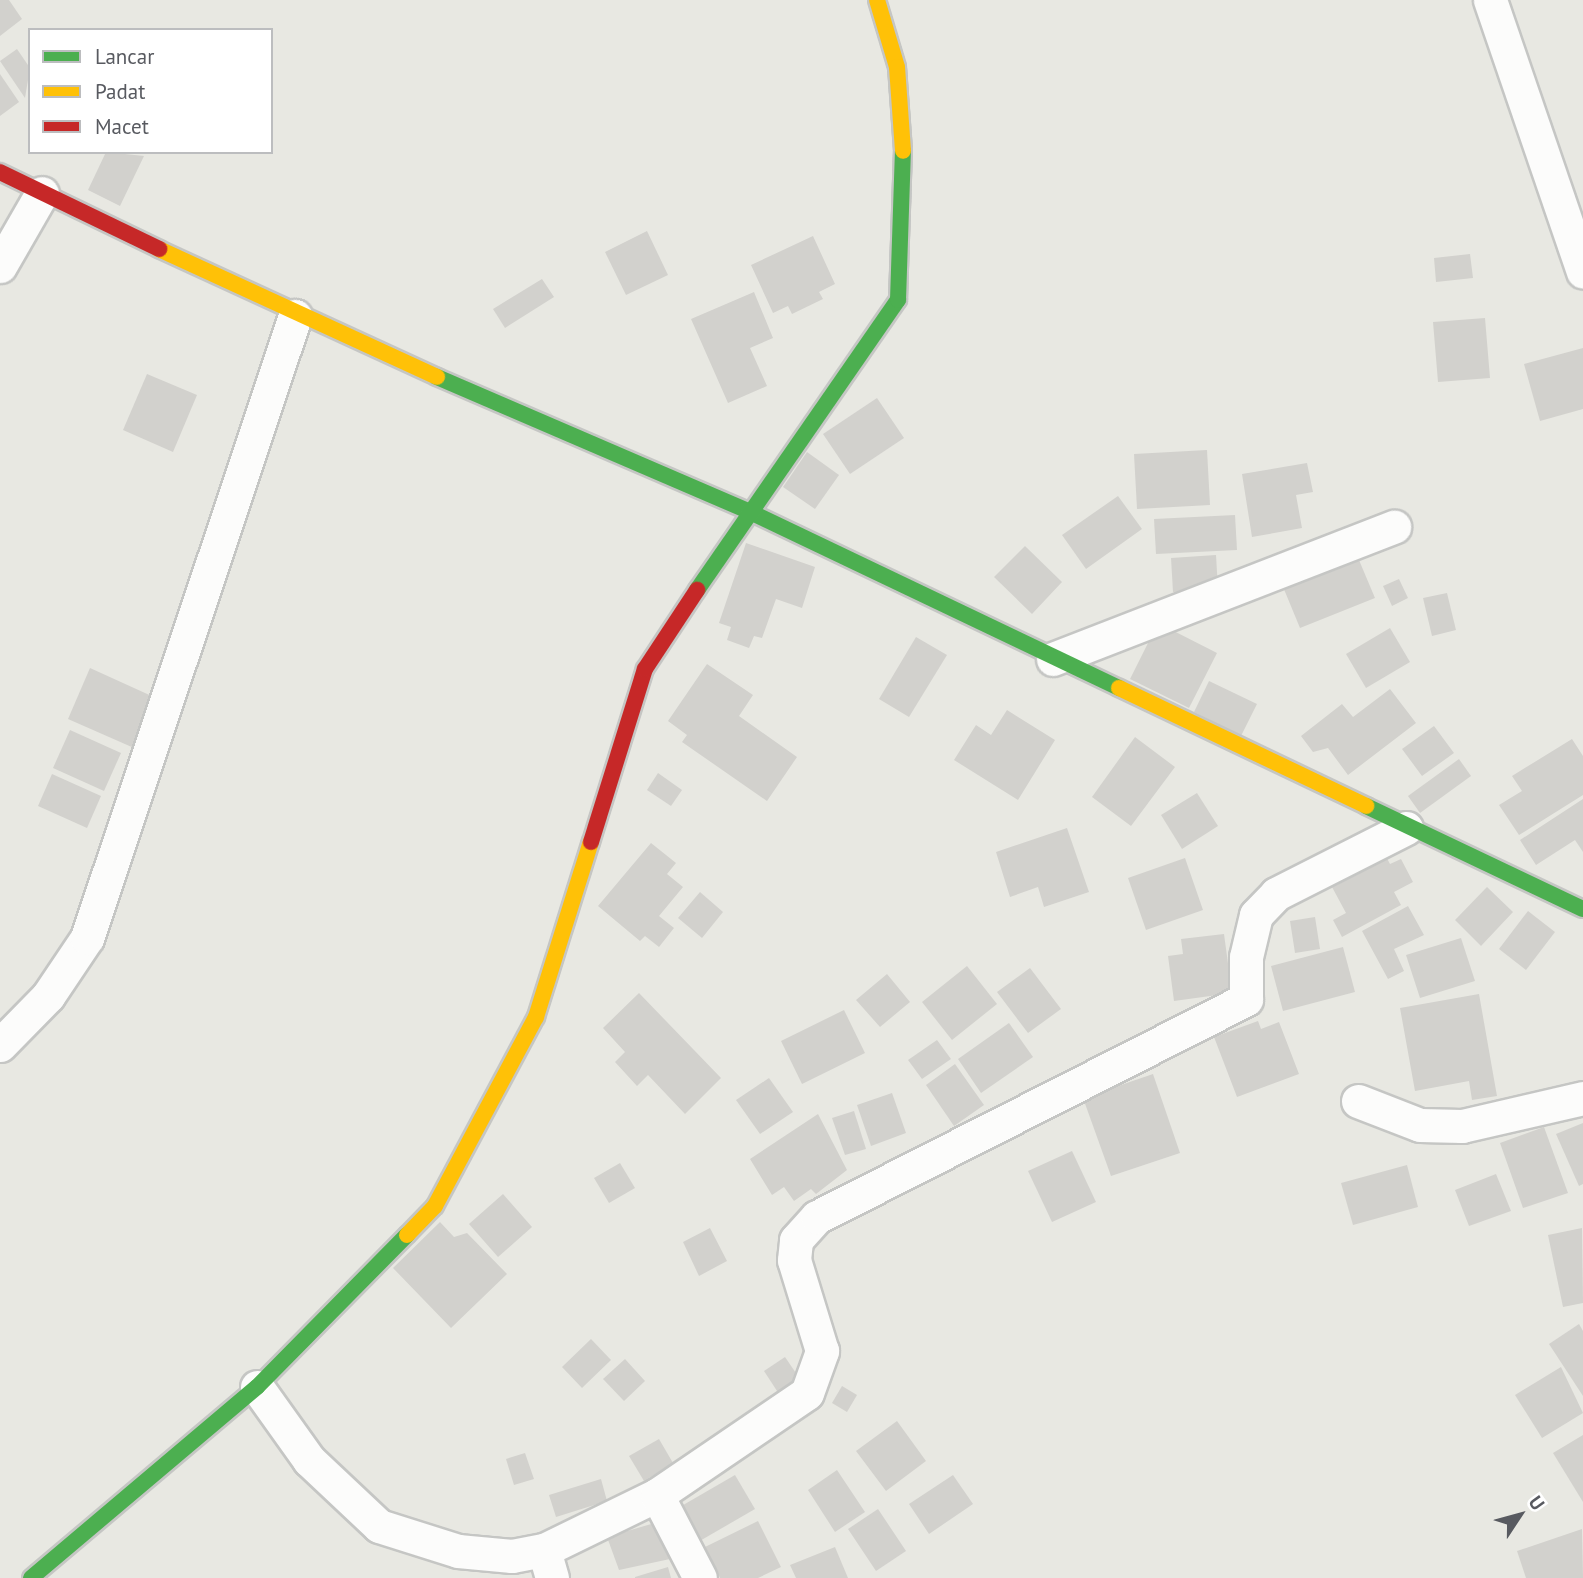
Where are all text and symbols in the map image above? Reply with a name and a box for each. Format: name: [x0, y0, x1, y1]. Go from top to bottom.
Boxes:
legend: [28, 28, 273, 154]
text: Lancar: [95, 43, 154, 70]
text: Padat: [95, 78, 145, 105]
text: Macet: [95, 113, 149, 140]
north arrow: [1485, 1480, 1555, 1550]
text: U: [1524, 1491, 1550, 1515]

